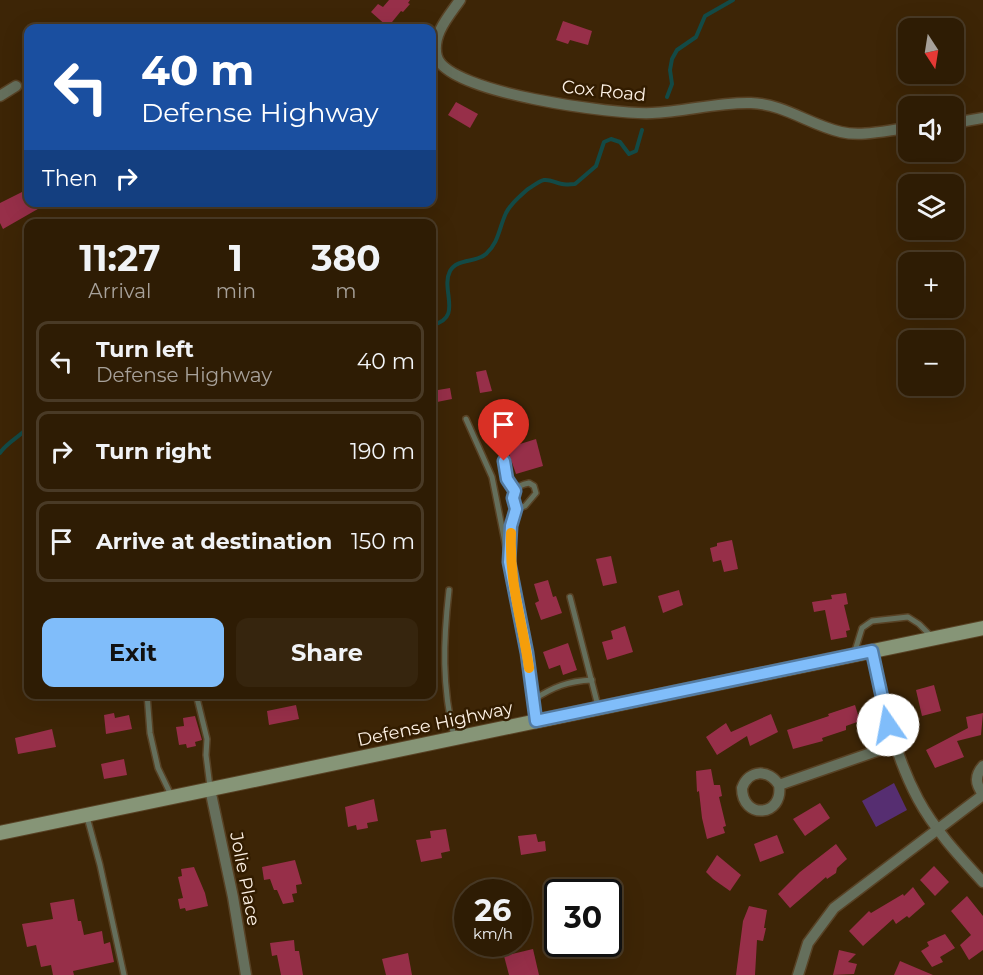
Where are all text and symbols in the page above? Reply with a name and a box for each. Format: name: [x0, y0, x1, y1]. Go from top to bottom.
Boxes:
north arrow: [898, 18, 964, 84]
map controls: [898, 18, 964, 396]
text: 40 m: [141, 44, 254, 96]
icon: left: [42, 48, 120, 126]
street label: Cox Road: [561, 76, 647, 106]
text: Defense Highway: [141, 96, 379, 129]
button: sound: [898, 96, 964, 162]
icon: right: [110, 162, 143, 195]
text: Then: [42, 165, 98, 192]
button: layers: [898, 174, 964, 240]
text: 11:27: [79, 236, 161, 280]
text: 1: [229, 236, 243, 280]
text: 380: [311, 236, 381, 280]
button: +: [898, 252, 964, 318]
text: Arrival: [88, 279, 151, 303]
text: min: [216, 279, 256, 303]
text: m: [335, 279, 357, 303]
button: −: [898, 330, 964, 396]
text: Turn left: [96, 336, 194, 363]
icon: left: [45, 345, 78, 378]
text: 40 m: [357, 348, 415, 375]
text: Defense Highway: [96, 363, 272, 387]
pin: [478, 399, 529, 461]
icon: arrive: [487, 408, 520, 441]
icon: right: [45, 435, 78, 468]
text: Turn right: [96, 438, 211, 465]
text: 190 m: [350, 438, 415, 465]
icon: arrive: [45, 525, 78, 558]
text: Arrive at destination: [96, 528, 332, 555]
text: 150 m: [351, 528, 415, 555]
button: Exit: [42, 618, 224, 687]
button: Share: [236, 618, 418, 687]
position arrow: [856, 693, 920, 757]
street label: Defense Highway: [355, 697, 515, 751]
street label: Jolie Place: [225, 829, 265, 928]
speed limit sign: 30: [544, 879, 622, 957]
text: 26: [475, 892, 511, 929]
text: km/h: [473, 924, 513, 943]

